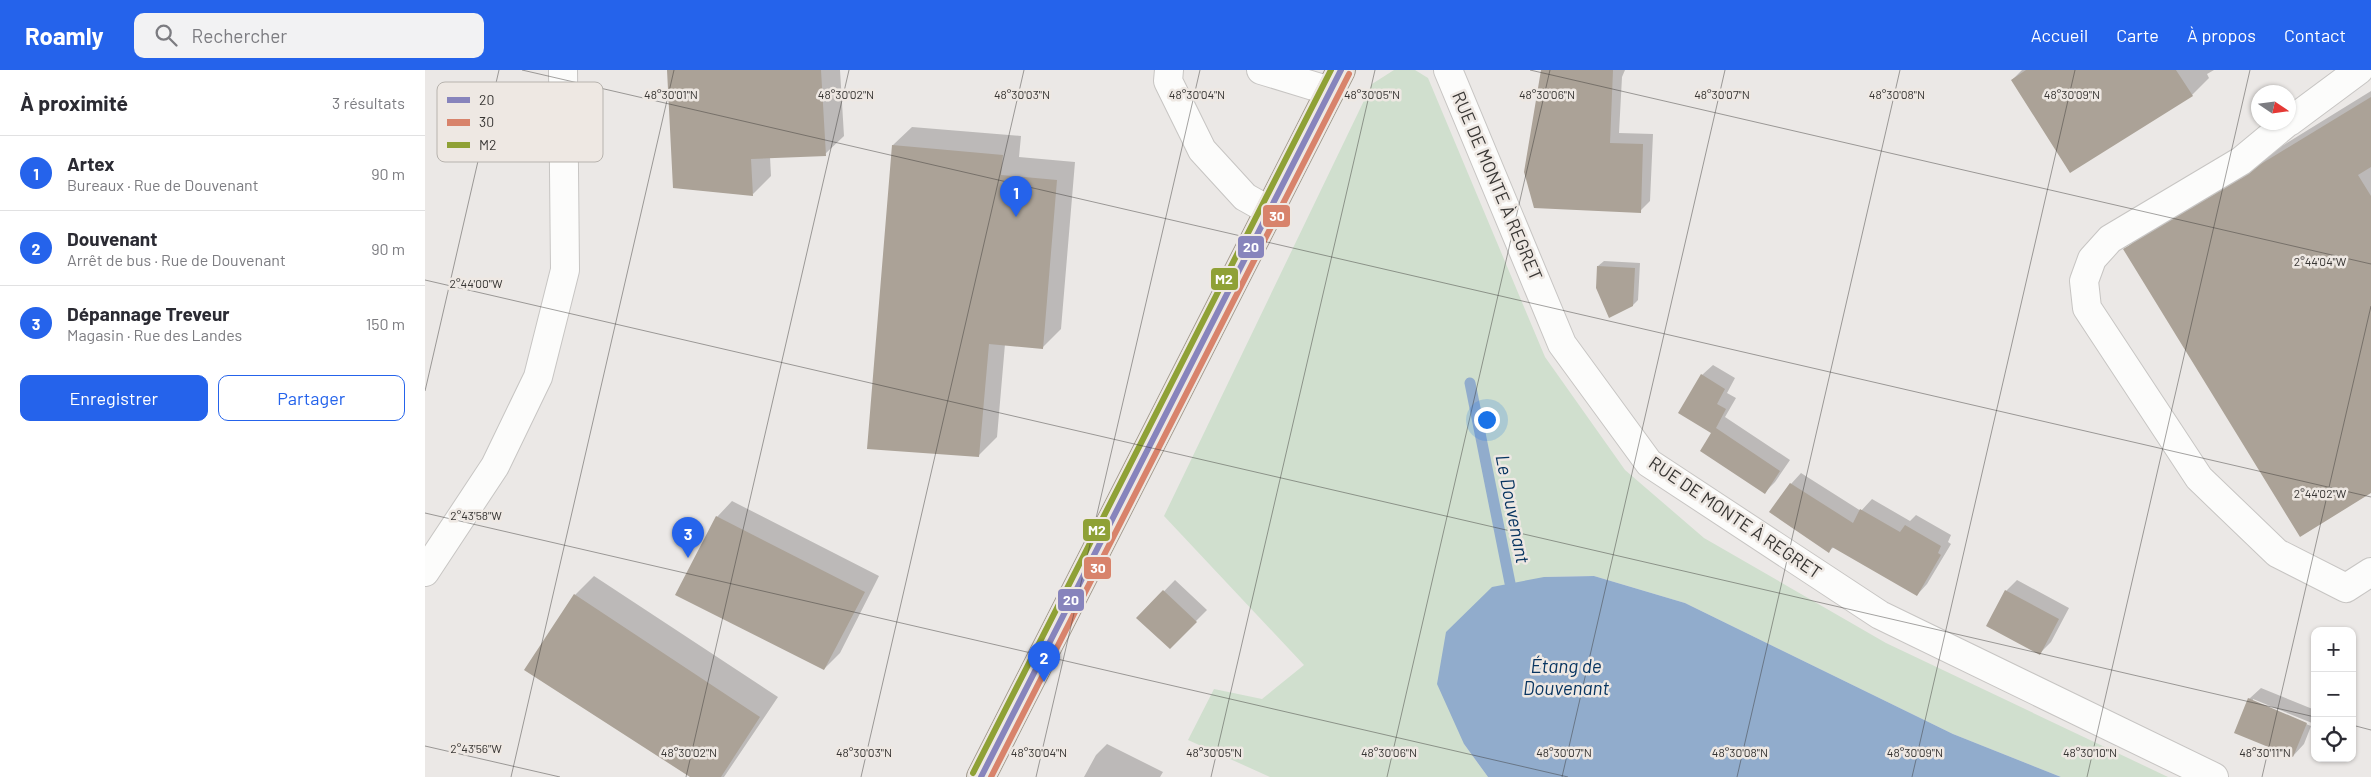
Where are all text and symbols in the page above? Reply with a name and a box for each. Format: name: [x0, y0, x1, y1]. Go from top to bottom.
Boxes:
search box: [134, 13, 484, 58]
text: Roamly: [25, 21, 104, 50]
icon: search: [152, 21, 180, 49]
text: Rechercher: [192, 24, 287, 47]
text: Accueil: [2031, 24, 2088, 46]
text: Carte: [2116, 24, 2159, 46]
text: À propos: [2187, 24, 2256, 46]
text: Contact: [2284, 24, 2346, 46]
legend: [437, 82, 603, 162]
north arrow: [2251, 85, 2296, 130]
text: 48°30'01"N: [644, 87, 698, 101]
text: 48°30'02"N: [818, 87, 874, 101]
text: 48°30'03"N: [994, 87, 1050, 101]
text: 48°30'04"N: [1169, 87, 1225, 101]
text: 48°30'05"N: [1344, 87, 1400, 101]
text: 48°30'06"N: [1519, 87, 1575, 101]
text: 48°30'07"N: [1694, 87, 1750, 101]
text: 48°30'08"N: [1869, 87, 1925, 101]
text: 48°30'09"N: [2044, 87, 2100, 101]
street label: RUE DE MONTE À REGRET: [1448, 88, 1548, 284]
text: À proximité: [20, 90, 128, 115]
text: 20: [479, 91, 494, 108]
text: 3 résultats: [332, 93, 405, 112]
text: 30: [479, 113, 494, 130]
text: M2: [479, 136, 497, 153]
text: Artex: [67, 152, 114, 175]
text: 1: [33, 164, 39, 183]
text: 90 m: [371, 164, 405, 183]
text: Bureaux · Rue de Douvenant: [67, 175, 259, 194]
pin: 1: [1000, 176, 1032, 217]
line badge: 30: [1262, 204, 1291, 228]
text: 30: [1269, 207, 1285, 224]
text: Douvenant: [67, 227, 157, 250]
line badge: 20: [1237, 235, 1265, 259]
text: 20: [1243, 238, 1259, 255]
text: 2: [32, 239, 40, 258]
text: 90 m: [371, 239, 405, 258]
text: Arrêt de bus · Rue de Douvenant: [67, 250, 286, 269]
text: 2°44'04"W: [2294, 254, 2347, 268]
line badge: M2: [1210, 267, 1239, 291]
text: M2: [1215, 270, 1233, 287]
text: 2°44'00"W: [450, 276, 503, 290]
text: Dépannage Treveur: [67, 302, 230, 325]
text: 3: [32, 314, 40, 333]
text: 150 m: [366, 314, 405, 333]
text: Magasin · Rue des Landes: [67, 325, 242, 344]
button: Enregistrer: [20, 375, 208, 421]
button: Partager: [218, 375, 405, 421]
your location: [1474, 407, 1500, 433]
street label: RUE DE MONTE À REGRET: [1645, 451, 1826, 583]
water label: Le Douvenant: [1492, 453, 1535, 565]
text: 2°44'02"W: [2294, 486, 2347, 500]
text: 2°43'58"W: [450, 508, 502, 522]
pin: 3: [672, 517, 704, 558]
line badge: M2: [1082, 518, 1111, 542]
text: M2: [1088, 521, 1106, 538]
line badge: 30: [1083, 556, 1112, 580]
text: 30: [1090, 559, 1106, 576]
line badge: 20: [1057, 588, 1085, 612]
text: 20: [1063, 591, 1079, 608]
map controls: [2311, 627, 2356, 762]
button: +: [2311, 627, 2356, 672]
pin: 2: [1028, 641, 1060, 682]
water label: Étang de Douvenant: [1523, 654, 1609, 699]
button: −: [2311, 672, 2356, 717]
button: locate: [2311, 717, 2356, 762]
text: 2°43'56"W: [450, 741, 502, 755]
text: 48°30'02"N: [661, 745, 717, 759]
text: 48°30'03"N: [836, 745, 892, 759]
text: 48°30'04"N: [1011, 745, 1067, 759]
text: 48°30'05"N: [1186, 745, 1242, 759]
text: 48°30'06"N: [1361, 745, 1417, 759]
text: 48°30'07"N: [1536, 745, 1592, 759]
text: 48°30'08"N: [1712, 745, 1768, 759]
text: 48°30'09"N: [1887, 745, 1943, 759]
text: 48°30'10"N: [2063, 745, 2117, 759]
text: 48°30'11"N: [2239, 745, 2291, 759]

